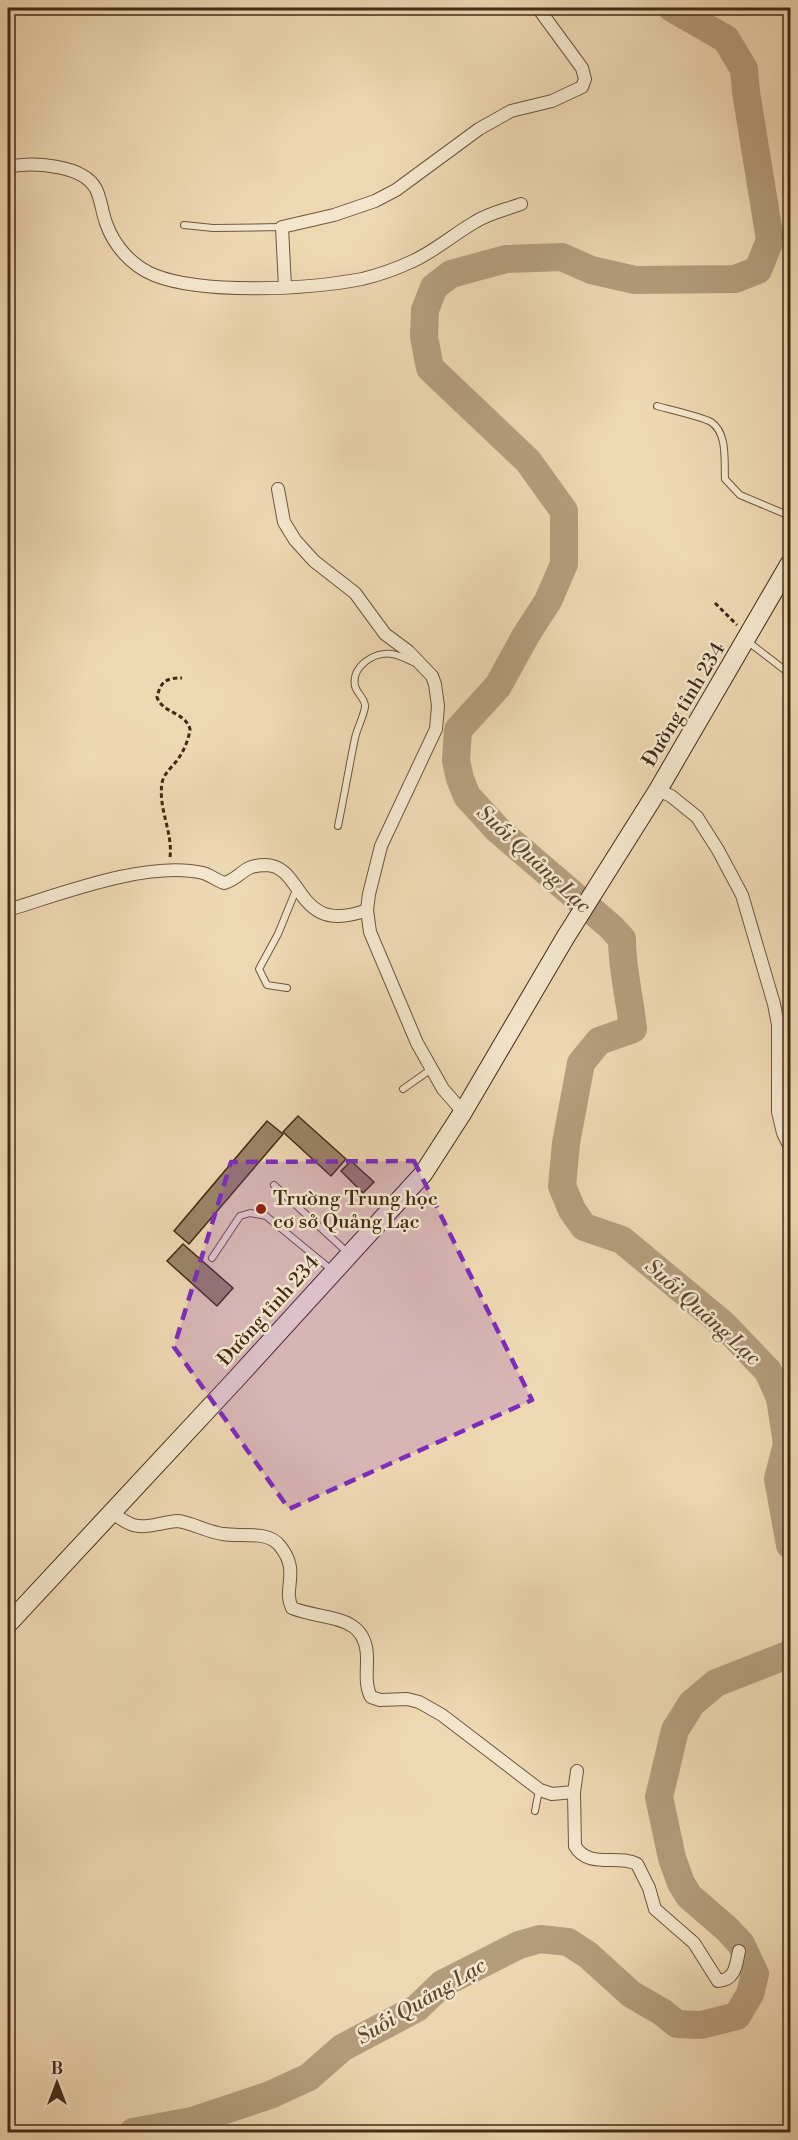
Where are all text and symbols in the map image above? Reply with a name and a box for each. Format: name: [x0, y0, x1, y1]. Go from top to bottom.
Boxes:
street label: Đường tỉnh 234: [637, 638, 731, 772]
water label: Suối Quảng Lạc: [471, 800, 596, 919]
place label: Trường Trung học cơ sở Quảng Lạc: [273, 1187, 438, 1235]
marker: Trường Trung học cơ sở Quảng Lạc: [254, 1202, 268, 1216]
street label: Đường tỉnh 234: [213, 1250, 326, 1372]
water label: Suối Quảng Lạc: [639, 1254, 766, 1372]
water label: Suối Quảng Lạc: [352, 1953, 491, 2051]
north arrow: [27, 2053, 87, 2113]
text: B: [51, 2059, 63, 2079]

